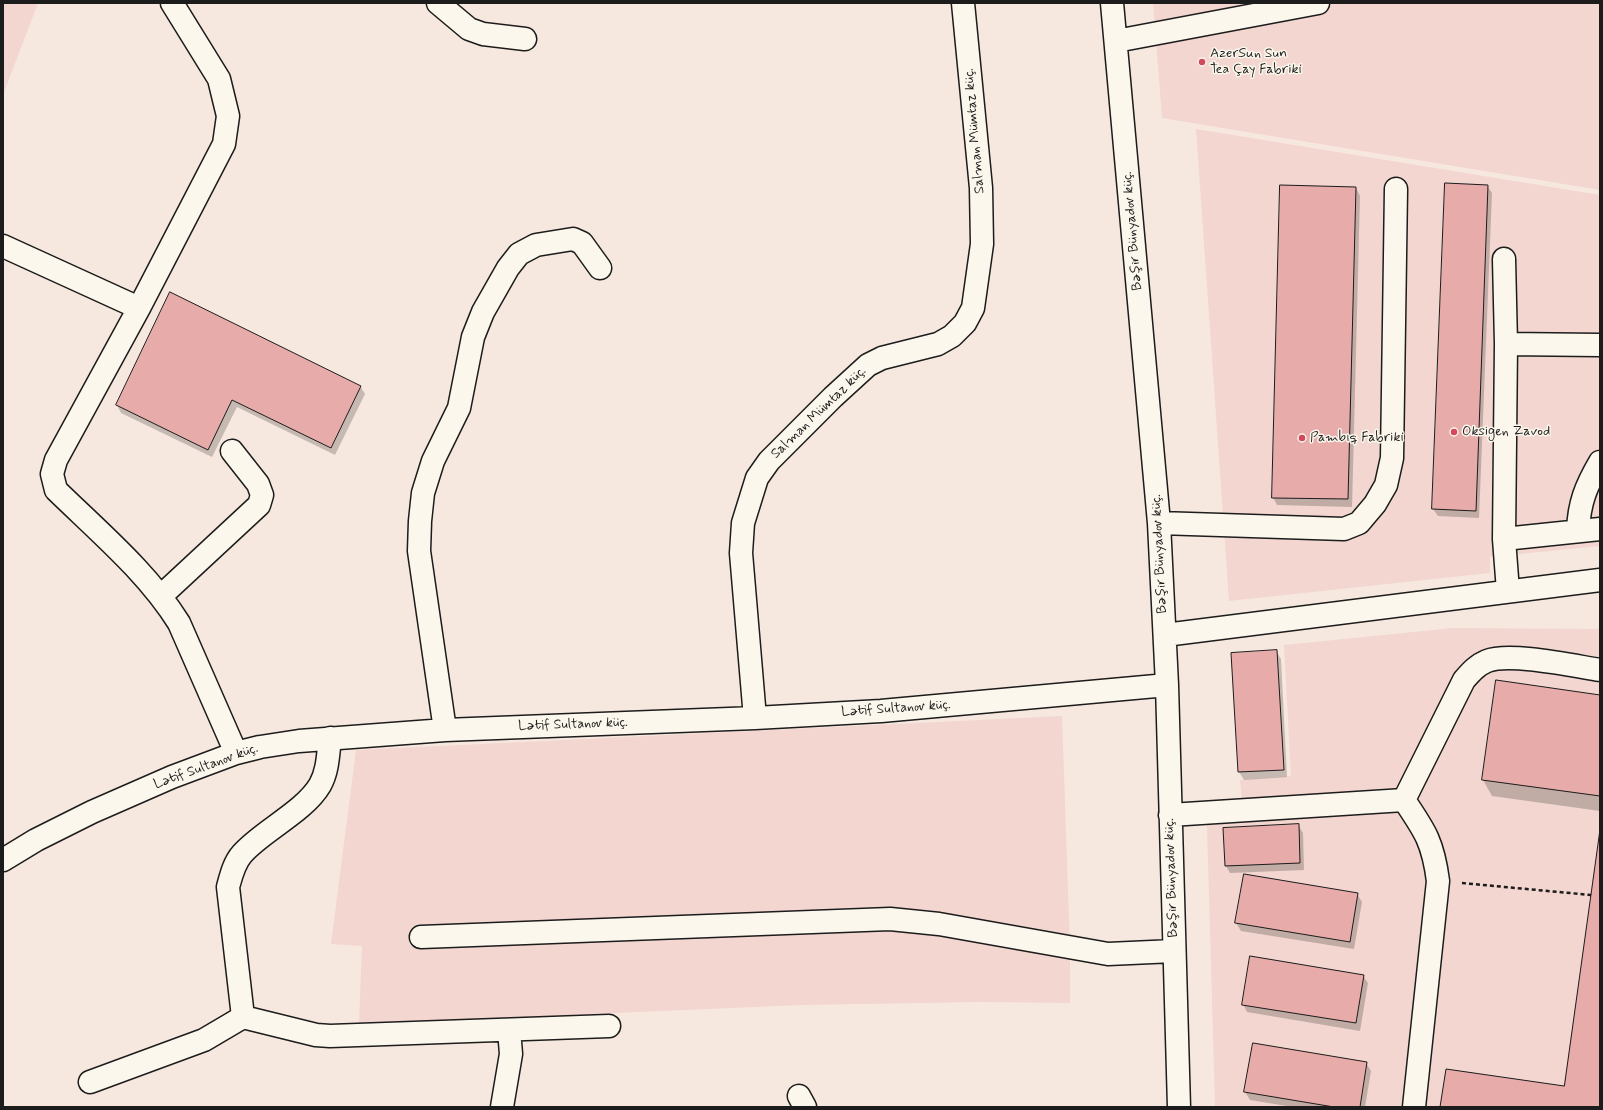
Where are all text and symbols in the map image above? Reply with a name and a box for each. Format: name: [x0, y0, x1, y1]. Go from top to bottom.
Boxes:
place label: AzerSun Sun Tea Çay Fabriki: [1210, 46, 1302, 78]
marker: AzerSun Sun Tea Çay Fabriki: [1197, 57, 1207, 67]
street label: Salman Mümtaz küç.: [961, 68, 989, 194]
street label: Bəşir Bünyadov küç.: [1119, 171, 1147, 291]
street label: Salman Mümtaz küç.: [768, 363, 870, 463]
place label: Oksigen Zavod: [1462, 424, 1550, 440]
marker: Oksigen Zavod: [1449, 427, 1459, 437]
place label: Pambıq Fabriki: [1310, 430, 1404, 446]
marker: Pambıq Fabriki: [1297, 433, 1307, 443]
street label: Bəşir Bünyadov küç.: [1148, 494, 1172, 614]
street label: Lətif Sultanov küç.: [841, 697, 951, 721]
street label: Lətif Sultanov küç.: [518, 715, 628, 735]
street label: Lətif Sultanov küç.: [152, 740, 260, 794]
street label: Bəşir Bünyadov küç.: [1162, 818, 1182, 938]

